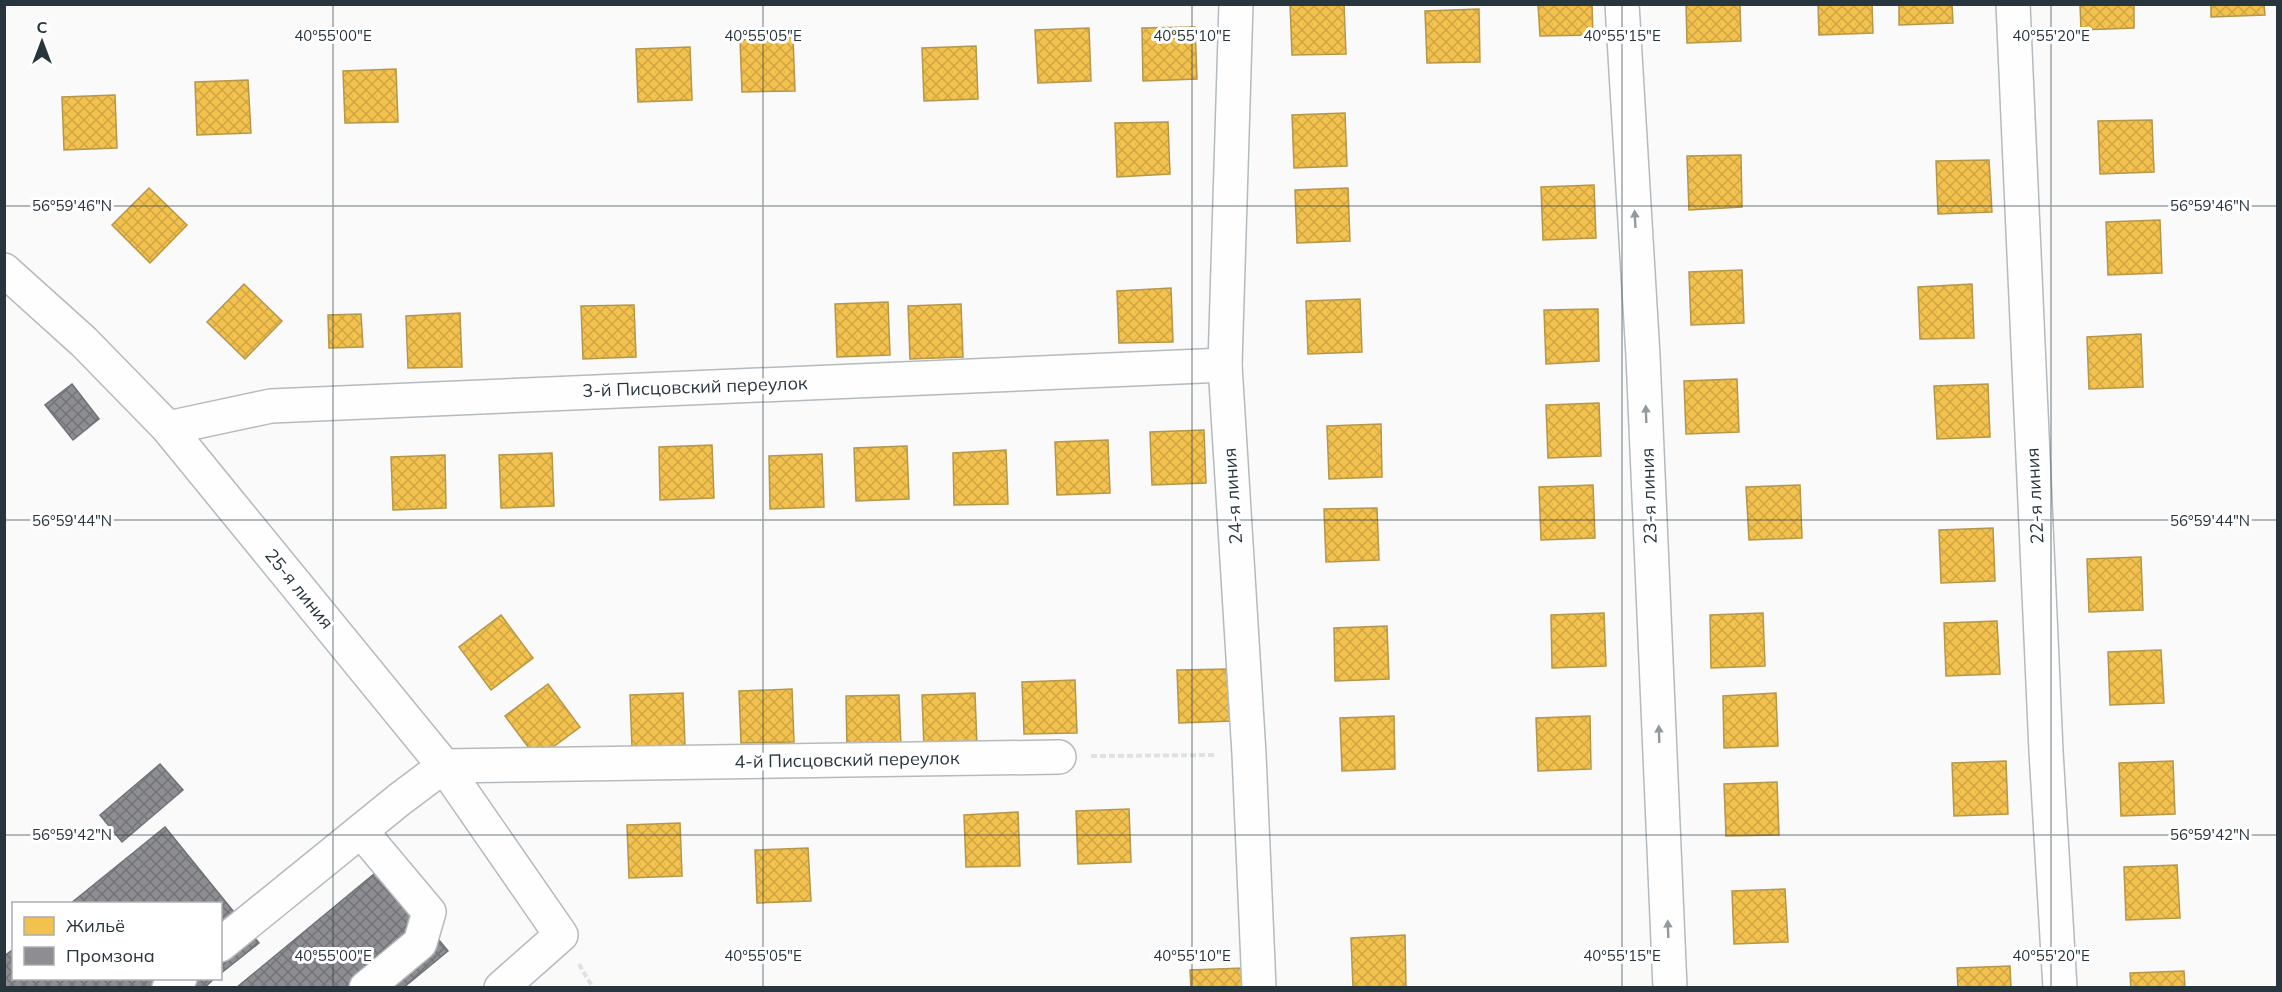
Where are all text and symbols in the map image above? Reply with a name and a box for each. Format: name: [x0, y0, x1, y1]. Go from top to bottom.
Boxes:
north arrow: [12, 12, 72, 72]
text: С: [37, 17, 48, 37]
text: 40°55'00"E: [294, 26, 372, 45]
text: 40°55'05"E: [724, 26, 802, 45]
text: 40°55'10"E: [1153, 26, 1231, 45]
text: 40°55'15"E: [1583, 26, 1661, 45]
text: 40°55'20"E: [2012, 26, 2090, 45]
text: 56°59'46"N: [32, 196, 112, 215]
text: 56°59'46"N: [2170, 196, 2250, 215]
one-way arrow: [1630, 209, 1640, 228]
street label: 3-й Писцовский переулок: [582, 371, 808, 402]
one-way arrow: [1641, 404, 1650, 423]
street label: 24-я линия: [1218, 447, 1247, 545]
street label: 23-я линия: [1635, 447, 1662, 545]
street label: 22-я линия: [2020, 447, 2049, 545]
text: 56°59'44"N: [32, 511, 112, 530]
text: 56°59'44"N: [2170, 511, 2250, 530]
street label: 25-я линия: [260, 544, 339, 633]
one-way arrow: [1655, 725, 1664, 744]
street label: 4-й Писцовский переулок: [734, 746, 960, 773]
text: 56°59'42"N: [32, 825, 112, 844]
text: 56°59'42"N: [2170, 825, 2250, 844]
legend: [12, 902, 222, 980]
text: Жильё: [66, 914, 125, 937]
one-way arrow: [1663, 920, 1672, 939]
text: Промзона: [66, 944, 155, 967]
text: 40°55'00"E: [294, 946, 372, 965]
text: 40°55'05"E: [724, 946, 802, 965]
text: 40°55'10"E: [1153, 946, 1231, 965]
text: 40°55'15"E: [1583, 946, 1661, 965]
text: 40°55'20"E: [2012, 946, 2090, 965]

